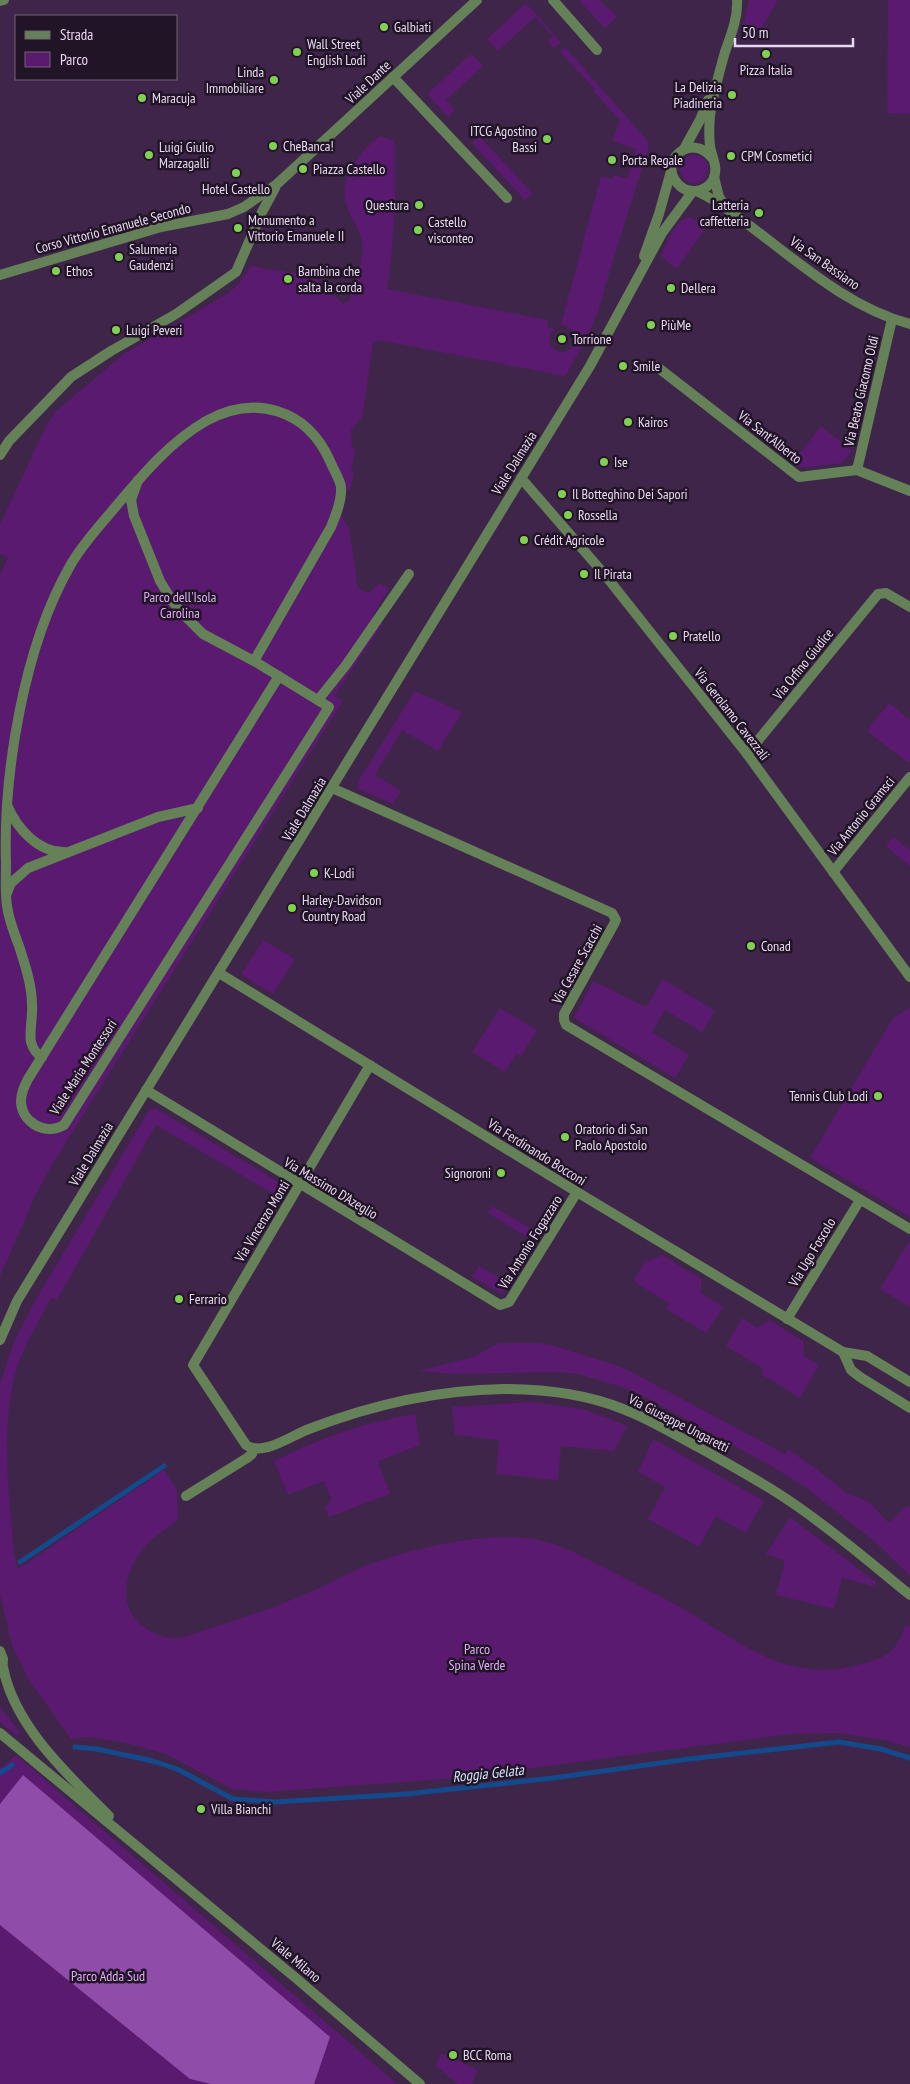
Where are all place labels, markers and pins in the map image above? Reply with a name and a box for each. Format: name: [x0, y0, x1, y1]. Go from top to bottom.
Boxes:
place label: Galbiati: [394, 18, 431, 36]
marker: Galbiati: [378, 21, 390, 33]
place label: Wall Street English Lodi: [307, 35, 366, 69]
marker: Wall Street English Lodi: [291, 46, 303, 58]
marker: Pizza Italia: [760, 48, 772, 60]
place label: Pizza Italia: [740, 61, 792, 79]
place label: Linda Immobiliare: [206, 63, 264, 97]
marker: Linda Immobiliare: [268, 74, 280, 86]
place label: La Delizia Piadineria: [674, 78, 722, 112]
place label: Maracuja: [152, 89, 196, 107]
marker: La Delizia Piadineria: [726, 89, 738, 101]
marker: Maracuja: [136, 92, 148, 104]
place label: ITCG Agostino Bassi: [470, 122, 537, 156]
marker: ITCG Agostino Bassi: [541, 133, 553, 145]
place label: CheBanca!: [283, 137, 334, 155]
place label: Luigi Giulio Marzagalli: [159, 138, 214, 172]
marker: CheBanca!: [267, 140, 279, 152]
place label: CPM Cosmetici: [741, 147, 812, 165]
marker: Luigi Giulio Marzagalli: [143, 149, 155, 161]
marker: CPM Cosmetici: [725, 150, 737, 162]
place label: Porta Regale: [622, 151, 683, 169]
marker: Porta Regale: [606, 154, 618, 166]
place label: Piazza Castello: [313, 160, 385, 178]
marker: Piazza Castello: [297, 163, 309, 175]
marker: Hotel Castello: [230, 167, 242, 179]
place label: Hotel Castello: [202, 180, 270, 198]
place label: Questura: [365, 196, 409, 214]
place label: Latteria caffetteria: [700, 196, 749, 230]
marker: Questura: [413, 199, 425, 211]
marker: Latteria caffetteria: [753, 207, 765, 219]
place label: Monumento a Vittorio Emanuele II: [247, 211, 344, 245]
place label: Castello visconteo: [428, 213, 474, 247]
marker: Monumento a Vittorio Emanuele II: [232, 222, 244, 234]
marker: Castello visconteo: [412, 224, 424, 236]
place label: Salumeria Gaudenzi: [129, 240, 177, 274]
marker: Salumeria Gaudenzi: [113, 251, 125, 263]
place label: Ethos: [66, 262, 93, 280]
place label: Bambina che salta la corda: [298, 262, 362, 296]
marker: Ethos: [50, 265, 62, 277]
marker: Bambina che salta la corda: [282, 273, 294, 285]
place label: Dellera: [681, 279, 716, 297]
marker: Dellera: [665, 282, 677, 294]
place label: PiùMe: [661, 316, 691, 334]
marker: PiùMe: [645, 319, 657, 331]
place label: Luigi Peveri: [126, 321, 182, 339]
marker: Luigi Peveri: [110, 324, 122, 336]
place label: Torrione: [572, 330, 612, 348]
marker: Torrione: [556, 333, 568, 345]
place label: Smile: [633, 357, 660, 375]
marker: Smile: [617, 360, 629, 372]
place label: Kairos: [638, 413, 668, 431]
marker: Kairos: [622, 416, 634, 428]
place label: Ise: [614, 453, 628, 471]
marker: Ise: [598, 456, 610, 468]
place label: Il Botteghino Dei Sapori: [572, 485, 688, 503]
marker: Il Botteghino Dei Sapori: [556, 488, 568, 500]
place label: Rossella: [578, 506, 618, 524]
marker: Rossella: [562, 509, 574, 521]
place label: Crédit Agricole: [534, 531, 605, 549]
marker: Crédit Agricole: [518, 534, 530, 546]
place label: Il Pirata: [594, 565, 632, 583]
marker: Il Pirata: [578, 568, 590, 580]
place label: Pratello: [683, 627, 720, 645]
marker: Pratello: [667, 630, 679, 642]
place label: K-Lodi: [324, 864, 354, 882]
marker: K-Lodi: [308, 867, 320, 879]
place label: Harley-Davidson Country Road: [302, 891, 382, 925]
marker: Harley-Davidson Country Road: [286, 902, 298, 914]
place label: Conad: [761, 937, 791, 955]
marker: Conad: [745, 940, 757, 952]
place label: Tennis Club Lodi: [789, 1087, 868, 1105]
marker: Tennis Club Lodi: [872, 1090, 884, 1102]
place label: Oratorio di San Paolo Apostolo: [575, 1120, 648, 1154]
marker: Oratorio di San Paolo Apostolo: [559, 1131, 571, 1143]
place label: Signoroni: [445, 1164, 491, 1182]
marker: Signoroni: [495, 1167, 507, 1179]
place label: Ferrario: [189, 1290, 227, 1308]
marker: Ferrario: [173, 1293, 185, 1305]
place label: Villa Bianchi: [210, 1800, 271, 1818]
marker: Villa Bianchi: [195, 1803, 207, 1815]
place label: BCC Roma: [463, 2046, 512, 2064]
marker: BCC Roma: [447, 2049, 459, 2061]

